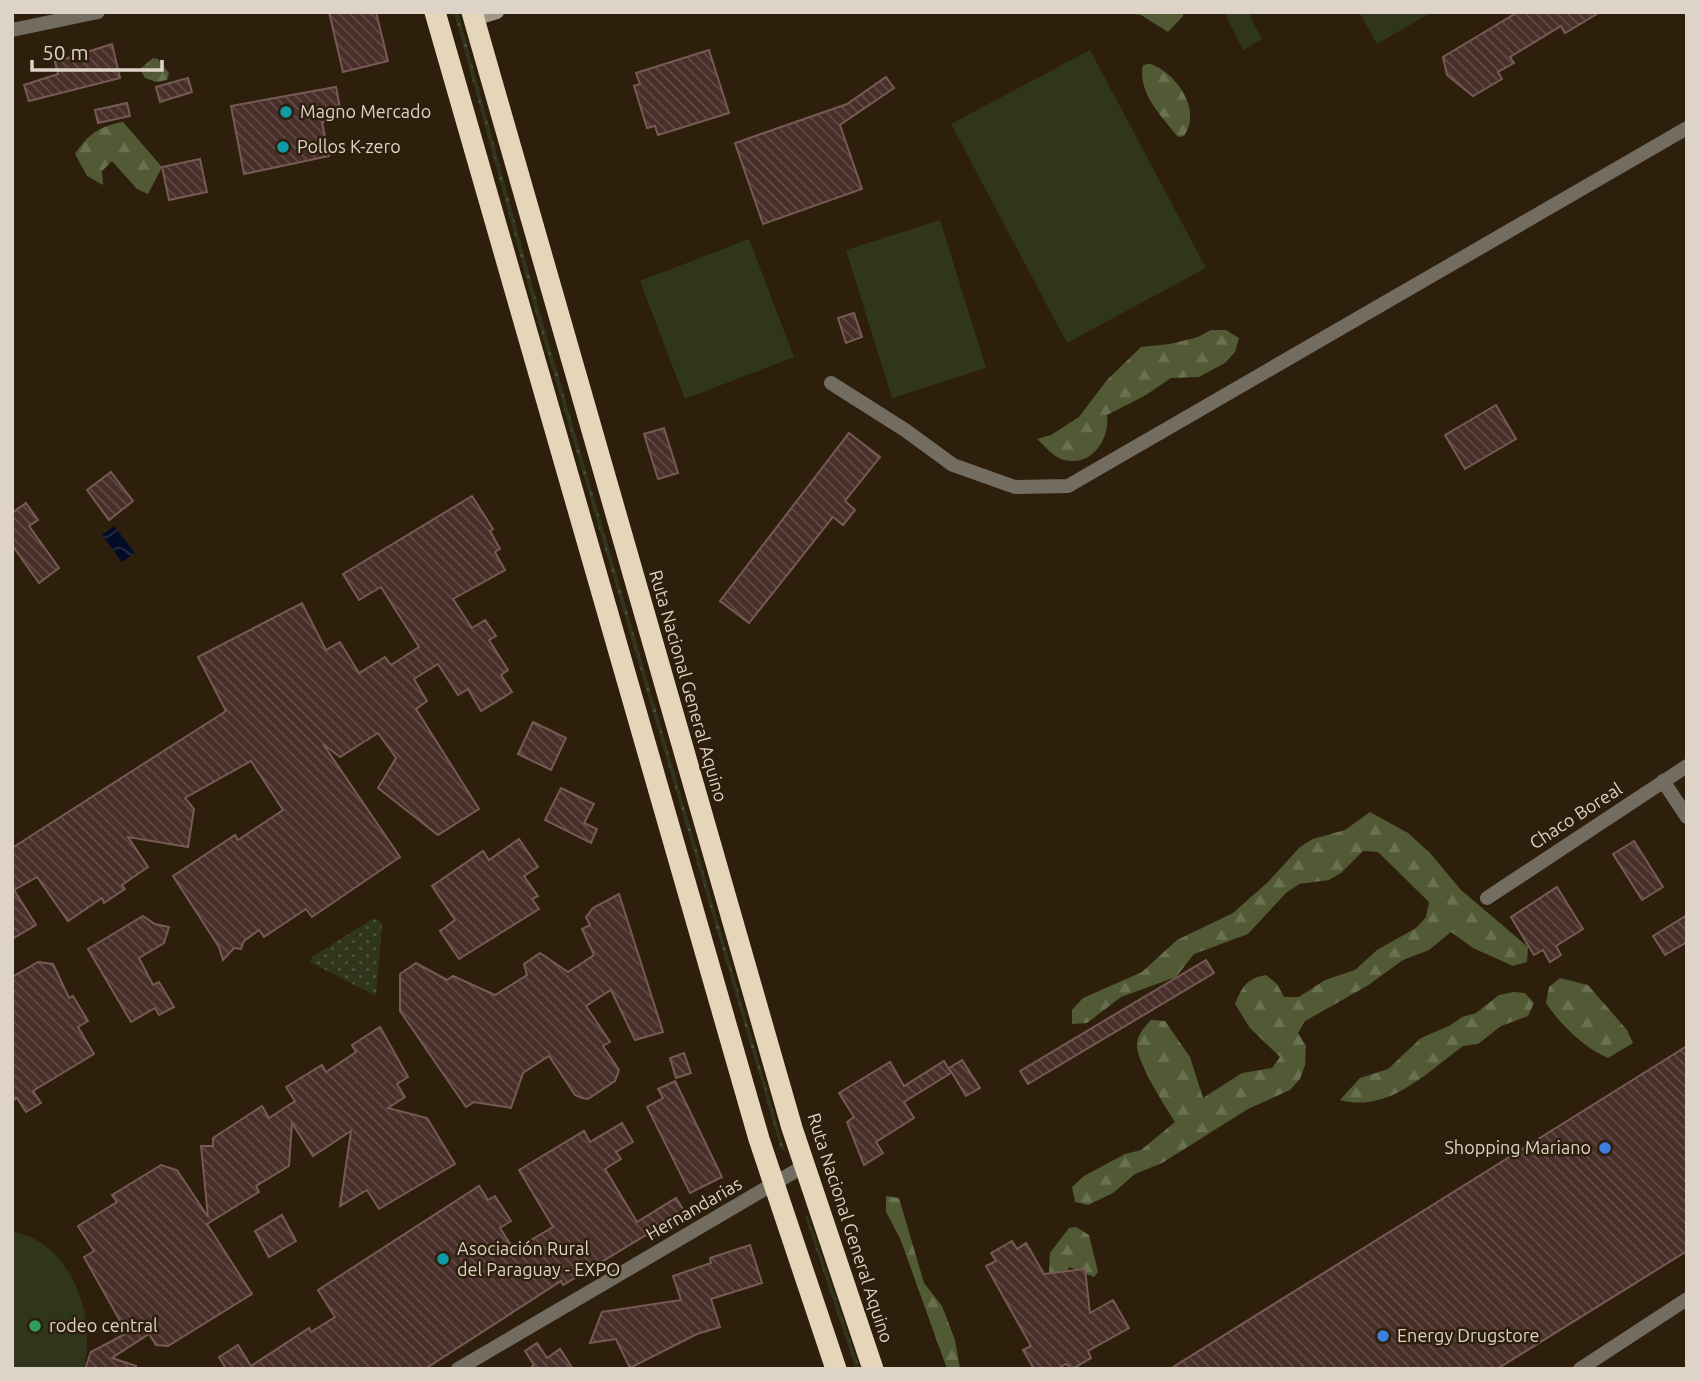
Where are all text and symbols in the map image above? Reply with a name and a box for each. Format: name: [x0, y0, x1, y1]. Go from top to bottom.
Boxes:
scale bar: [32, 28, 161, 72]
text: 50 m: [42, 40, 89, 64]
place label: Magno Mercado: [300, 101, 431, 121]
marker: Magno Mercado: [278, 104, 294, 120]
place label: Pollos K-zero: [297, 136, 401, 156]
marker: Pollos K-zero: [275, 139, 291, 155]
street label: Ruta Nacional General Aquino: [646, 567, 732, 804]
street label: Chaco Boreal: [1525, 778, 1626, 852]
street label: Ruta Nacional General Aquino: [804, 1110, 898, 1345]
place label: Shopping Mariano: [1444, 1137, 1591, 1157]
marker: Shopping Mariano: [1597, 1140, 1613, 1156]
street label: Hernandarias: [642, 1173, 745, 1244]
place label: Asociación Rural del Paraguay - EXPO: [457, 1238, 620, 1279]
marker: Asociación Rural del Paraguay - EXPO: [435, 1251, 451, 1267]
place label: rodeo central: [49, 1315, 158, 1335]
marker: rodeo central: [27, 1318, 43, 1334]
place label: Energy Drugstore: [1397, 1325, 1540, 1345]
marker: Energy Drugstore: [1375, 1328, 1391, 1344]

